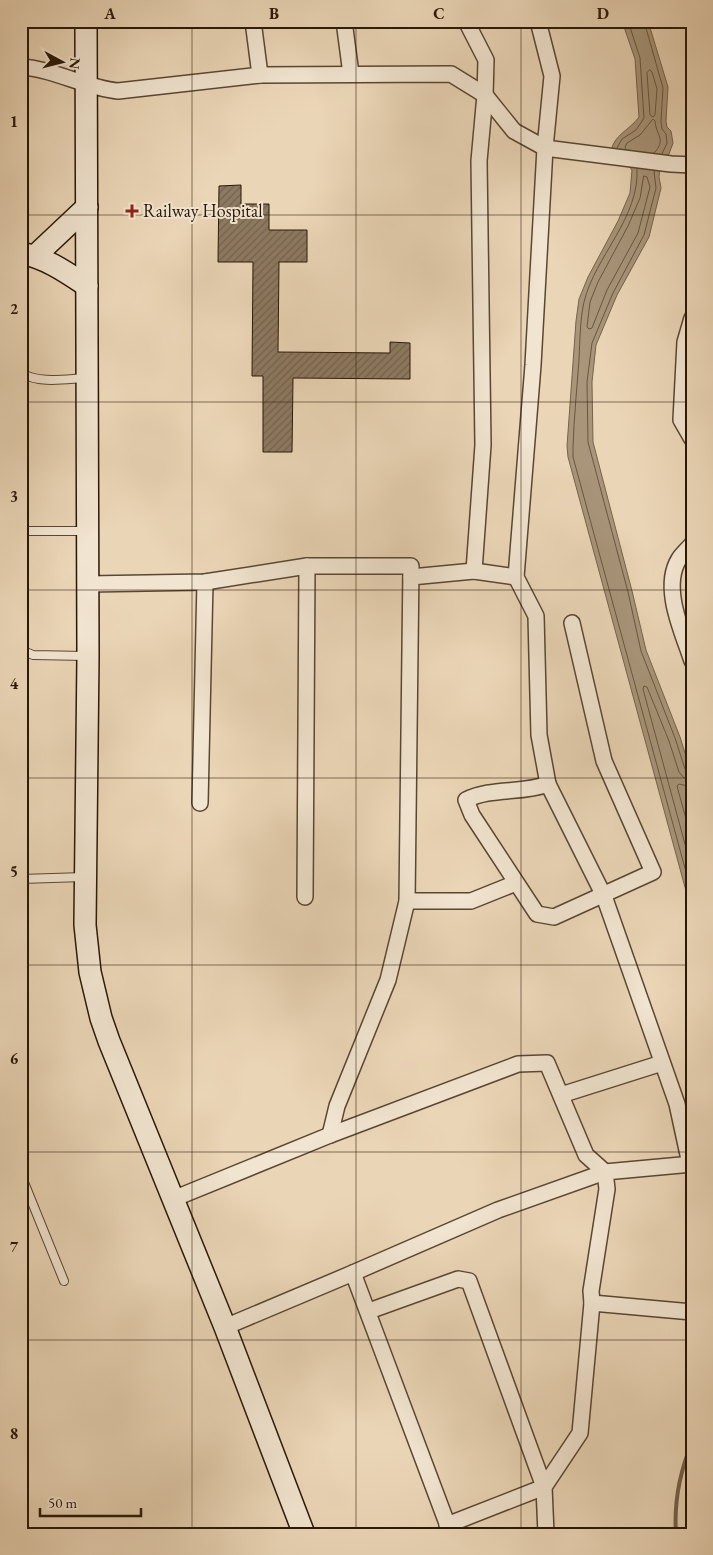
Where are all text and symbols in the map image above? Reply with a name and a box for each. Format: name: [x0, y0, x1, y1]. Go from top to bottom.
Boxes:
text: A: [103, 3, 116, 24]
text: B: [269, 3, 279, 24]
text: C: [433, 3, 445, 24]
text: D: [597, 3, 609, 24]
north arrow: [38, 38, 88, 88]
text: N: [65, 57, 85, 71]
text: 1: [10, 111, 18, 132]
place label: Railway Hospital: [143, 199, 263, 222]
marker: Railway Hospital: [125, 204, 139, 218]
text: 2: [10, 298, 19, 319]
text: 3: [10, 486, 18, 507]
text: 4: [10, 673, 19, 694]
text: 5: [10, 861, 18, 882]
text: 6: [10, 1048, 19, 1069]
text: 7: [10, 1236, 19, 1257]
text: 8: [10, 1423, 18, 1444]
scale bar: [40, 1485, 141, 1517]
text: 50 m: [48, 1493, 77, 1512]

